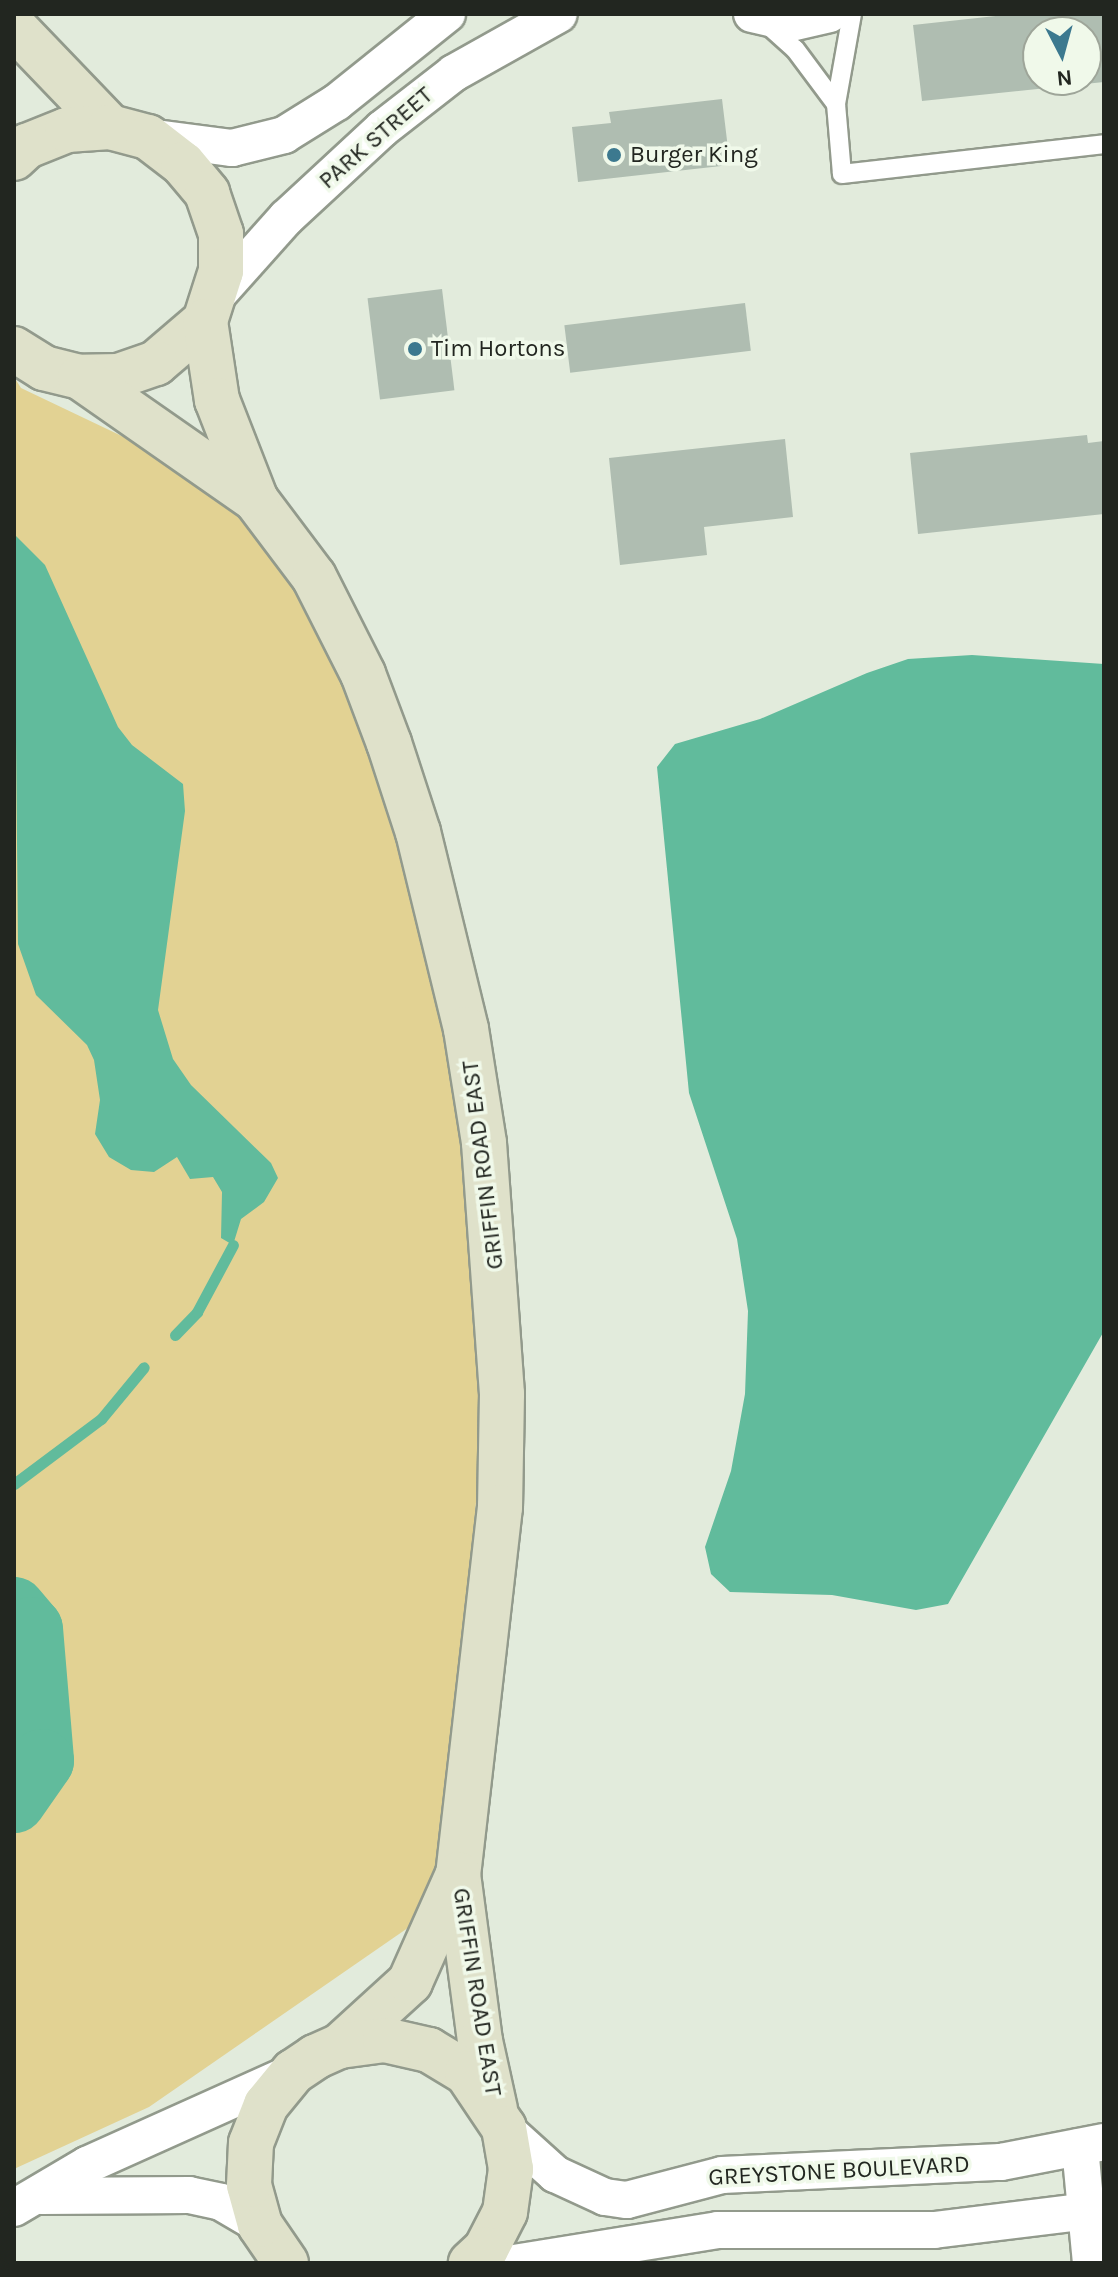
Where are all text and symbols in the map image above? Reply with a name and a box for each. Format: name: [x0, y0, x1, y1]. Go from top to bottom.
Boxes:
north arrow: [1022, 16, 1102, 96]
text: N: [1055, 64, 1074, 92]
street label: PARK STREET: [313, 81, 439, 195]
place label: Burger King: [630, 141, 758, 169]
marker: Burger King: [605, 146, 623, 164]
place label: Tim Hortons: [431, 335, 565, 363]
marker: Tim Hortons: [406, 340, 424, 358]
street label: GRIFFIN ROAD EAST: [456, 1059, 510, 1271]
street label: GRIFFIN ROAD EAST: [446, 1886, 508, 2098]
street label: GREYSTONE BOULEVARD: [708, 2150, 970, 2192]

